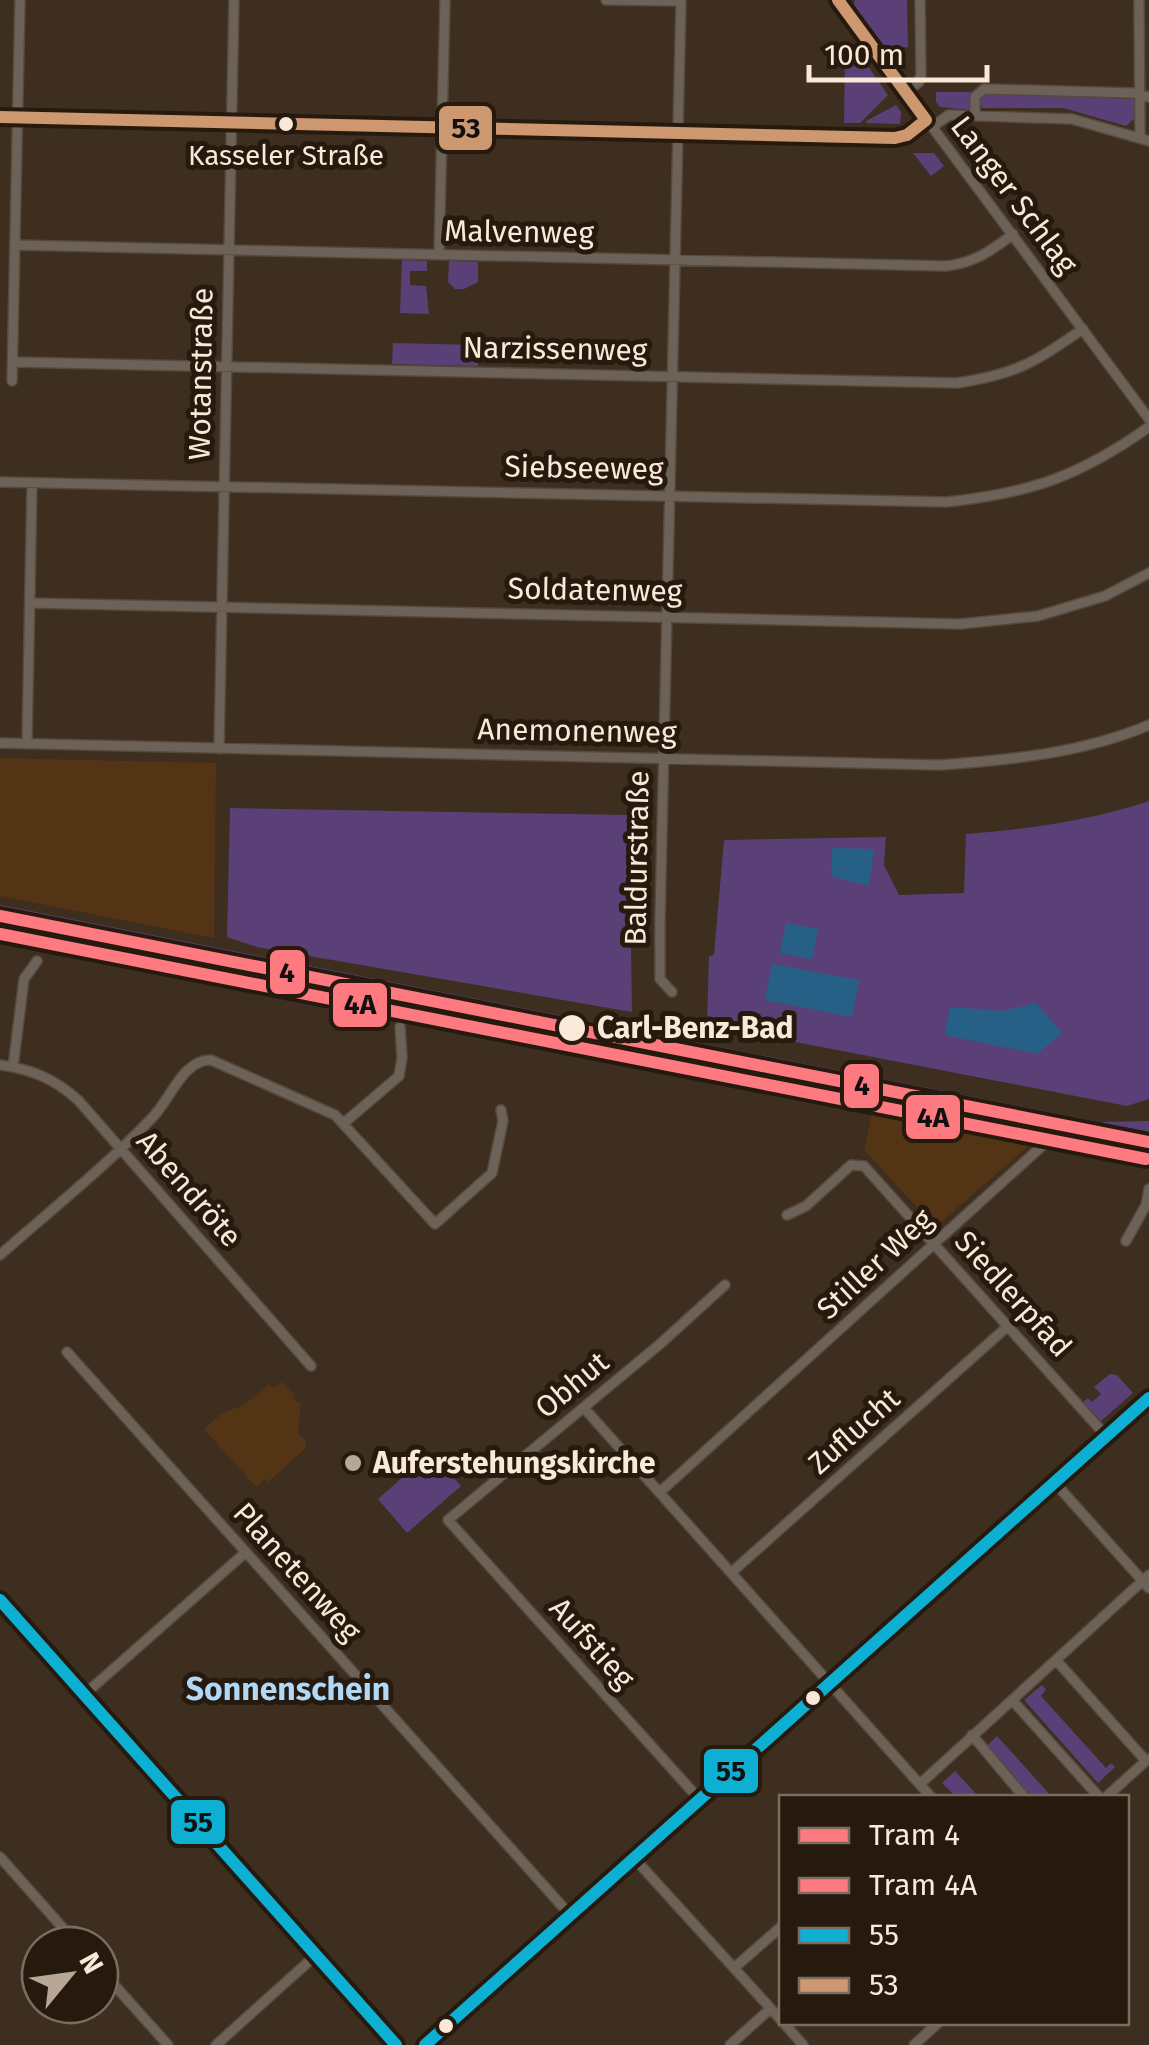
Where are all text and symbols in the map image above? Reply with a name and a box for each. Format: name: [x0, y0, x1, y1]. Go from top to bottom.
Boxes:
scale bar: [809, 20, 986, 82]
text: 100 m: [824, 37, 904, 73]
line badge: 53: [437, 104, 494, 152]
street label: Langer Schlag: [943, 109, 1085, 281]
text: 53: [451, 112, 481, 145]
marker: Kasseler Straße: [276, 114, 296, 134]
place label: Kasseler Straße: [188, 139, 384, 172]
street label: Malvenweg: [444, 213, 595, 251]
street label: Wotanstraße: [181, 288, 221, 460]
street label: Narzissenweg: [462, 329, 648, 369]
street label: Siebseeweg: [504, 449, 664, 487]
street label: Soldatenweg: [507, 570, 683, 610]
street label: Anemonenweg: [477, 711, 677, 751]
street label: Baldurstraße: [617, 770, 657, 946]
line badge: 4: [268, 948, 307, 996]
text: 4: [279, 956, 295, 989]
line badge: 4A: [331, 981, 389, 1029]
text: 4A: [344, 988, 377, 1021]
place label: Carl-Benz-Bad: [597, 1010, 794, 1046]
marker: Carl-Benz-Bad: [556, 1012, 588, 1044]
line badge: 4: [842, 1062, 881, 1110]
text: 4: [854, 1069, 870, 1102]
line badge: 4A: [904, 1093, 962, 1141]
text: 4A: [917, 1101, 950, 1134]
street label: Abendröte: [129, 1124, 249, 1254]
street label: Stiller Weg: [810, 1201, 941, 1327]
street label: Siedlerpfad: [947, 1224, 1079, 1364]
street label: Obhut: [528, 1344, 616, 1426]
street label: Zuflucht: [801, 1381, 907, 1481]
place label: Auferstehungskirche: [372, 1445, 655, 1481]
marker: Auferstehungskirche: [342, 1452, 364, 1474]
street label: Planetenweg: [225, 1495, 369, 1649]
street label: Aufstieg: [542, 1590, 642, 1696]
district label: Sonnenschein: [186, 1670, 390, 1708]
unlabelled marker: [803, 1688, 823, 1708]
line badge: 55: [702, 1747, 760, 1795]
text: 55: [716, 1755, 746, 1788]
legend: [779, 1795, 1129, 2025]
line badge: 55: [169, 1798, 227, 1846]
text: 55: [183, 1806, 213, 1839]
text: Tram 4: [869, 1817, 960, 1853]
text: Tram 4A: [869, 1867, 978, 1903]
text: 55: [869, 1917, 899, 1953]
north arrow: [20, 1925, 120, 2025]
text: N: [72, 1947, 110, 1979]
text: 53: [869, 1967, 899, 2003]
unlabelled marker: [436, 2016, 456, 2036]

